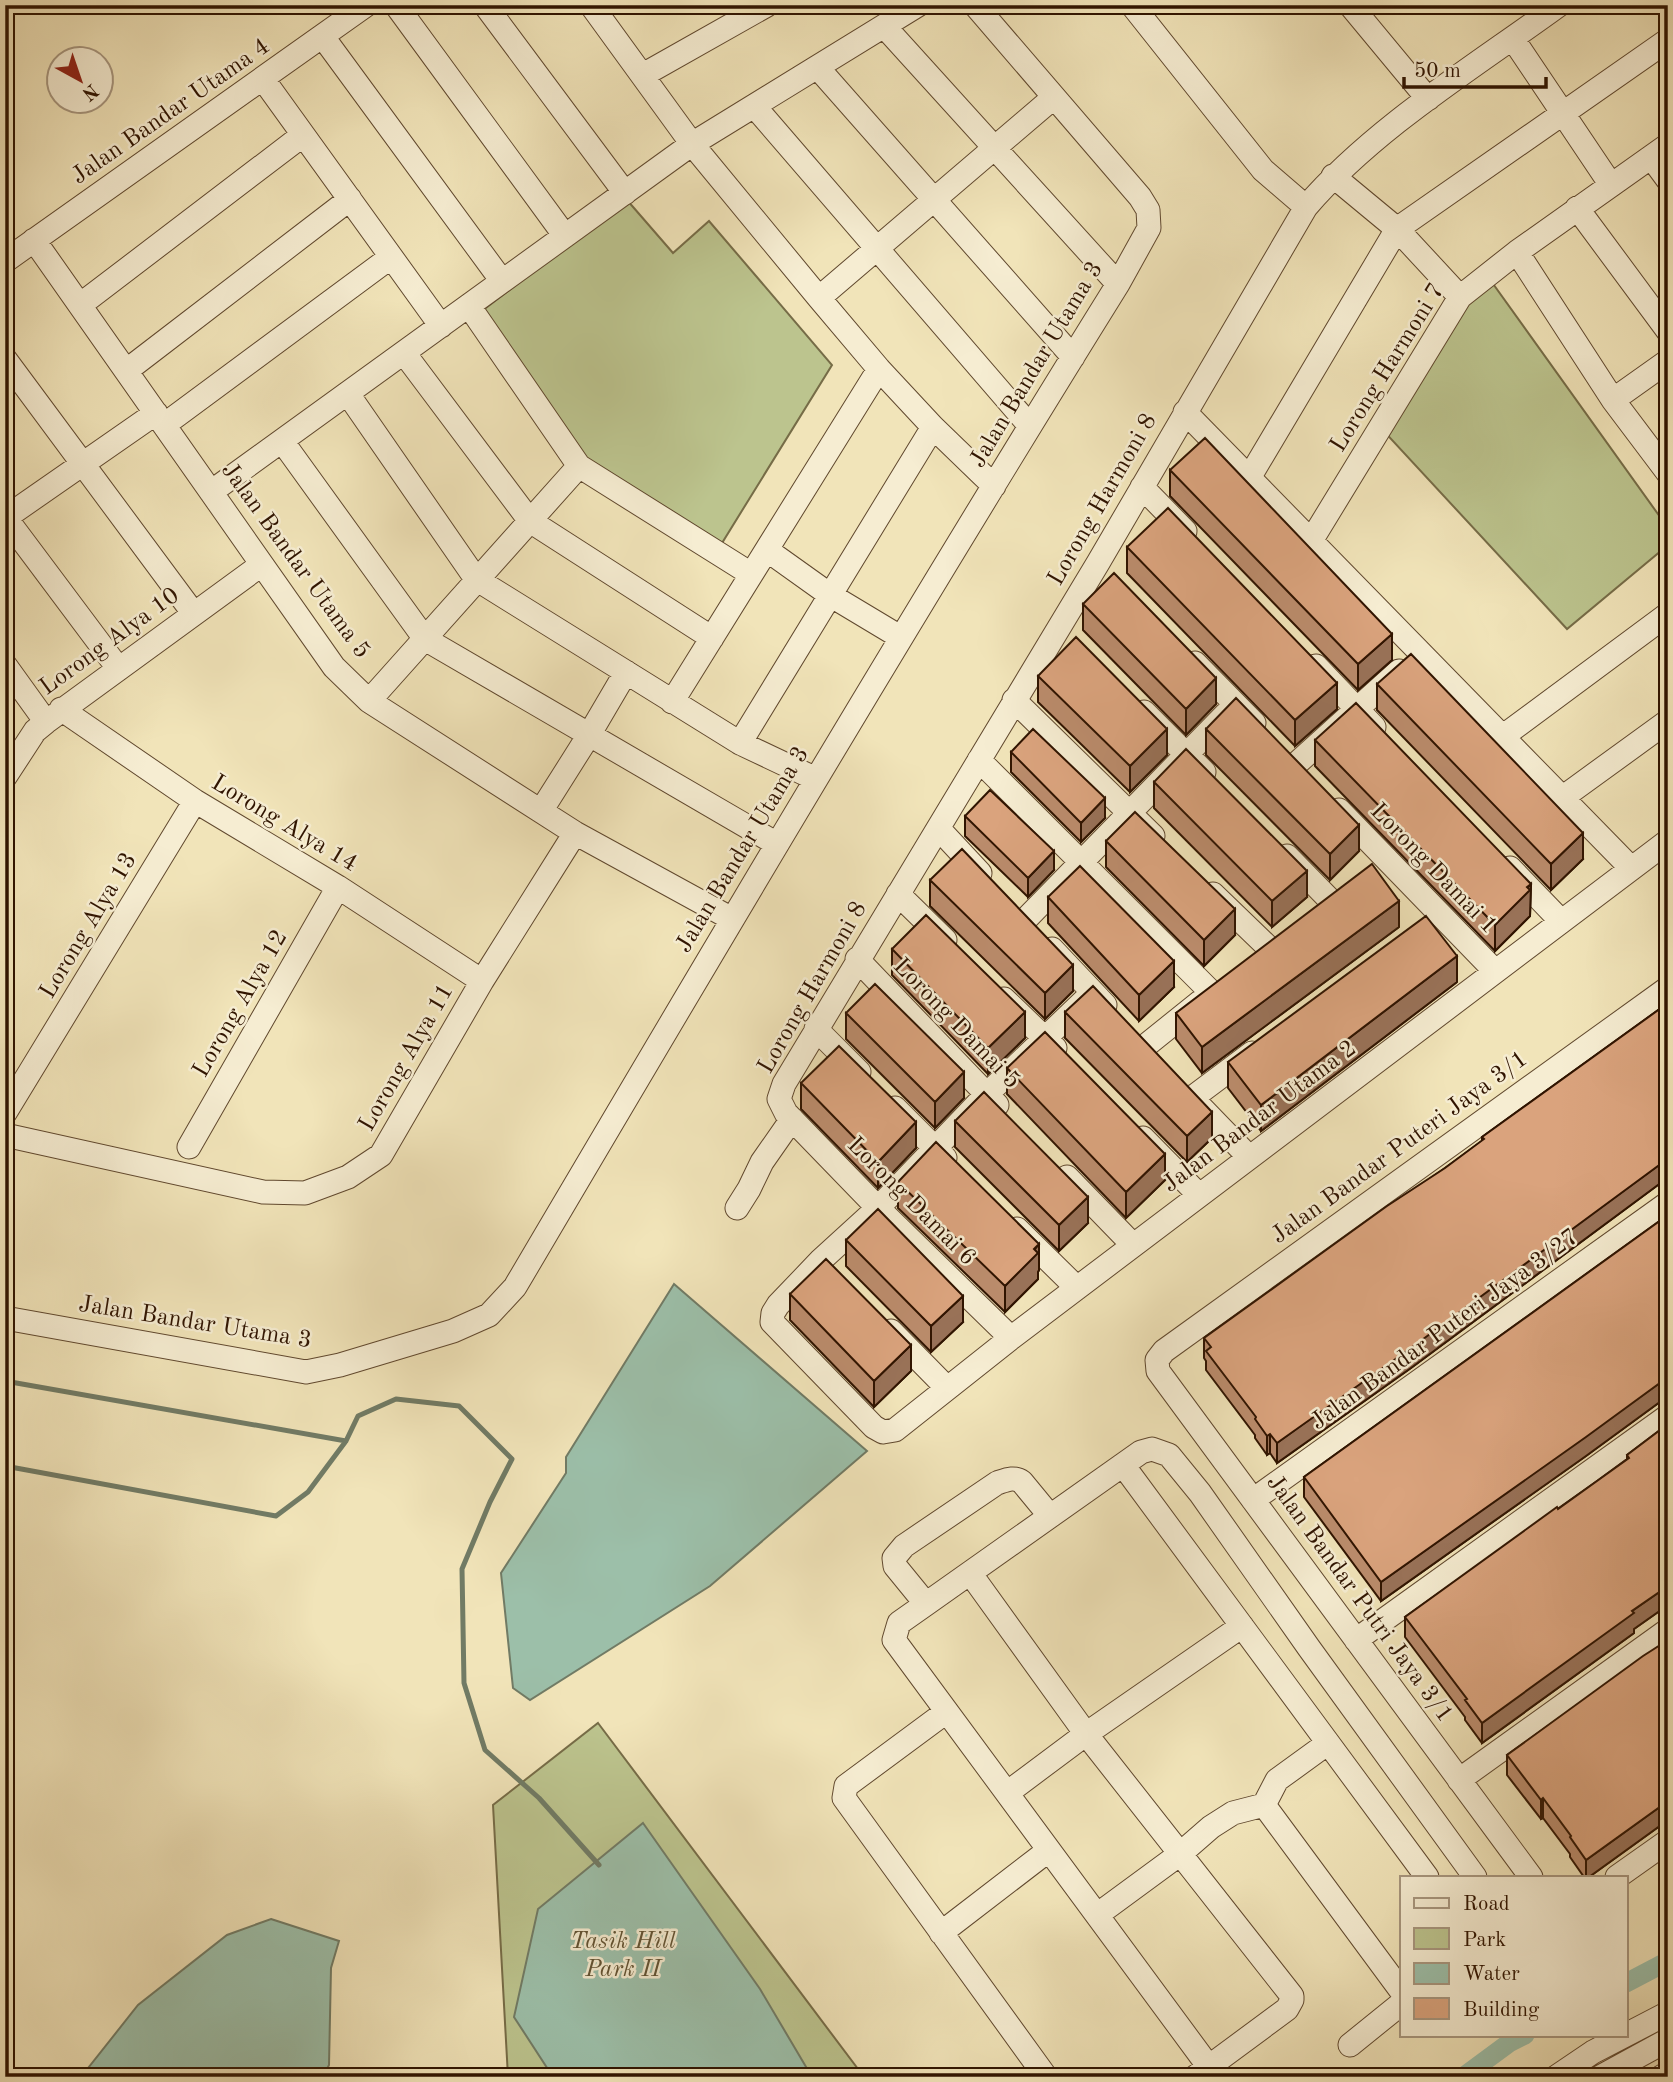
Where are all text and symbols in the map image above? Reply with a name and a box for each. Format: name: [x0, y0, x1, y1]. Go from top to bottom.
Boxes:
street label: Jalan Bandar Utama 4: [68, 35, 274, 189]
north arrow: [46, 46, 116, 116]
scale bar: [1404, 46, 1545, 90]
text: 50 m: [1414, 61, 1461, 82]
text: N: [77, 79, 101, 103]
street label: Jalan Bandar Utama 3: [966, 258, 1108, 472]
street label: Lorong Harmoni 7: [1326, 279, 1450, 457]
street label: Lorong Harmoni 8: [1044, 410, 1162, 590]
street label: Jalan Bandar Utama 5: [216, 459, 374, 663]
street label: Lorong Alya 10: [36, 584, 184, 700]
street label: Jalan Bandar Utama 3: [672, 743, 814, 957]
street label: Lorong Alya 14: [207, 771, 361, 877]
street label: Lorong Damai 1: [1365, 799, 1501, 939]
street label: Lorong Alya 13: [36, 849, 142, 1003]
street label: Lorong Harmoni 8: [754, 898, 872, 1078]
street label: Lorong Alya 12: [189, 926, 293, 1082]
street label: Lorong Damai 5: [888, 954, 1024, 1094]
street label: Lorong Alya 11: [355, 980, 459, 1136]
street label: Jalan Bandar Utama 2: [1159, 1036, 1361, 1198]
street label: Jalan Bandar Puteri Jaya 3/1: [1267, 1047, 1533, 1249]
street label: Lorong Damai 6: [842, 1133, 980, 1271]
street label: Jalan Bandar Puteri Jaya 3/27: [1307, 1225, 1583, 1435]
street label: Jalan Bandar Utama 3: [77, 1293, 313, 1353]
street label: Jalan Bandar Putri Jaya 3/1: [1261, 1471, 1457, 1727]
legend: [1400, 1876, 1628, 2036]
text: Road: [1463, 1894, 1510, 1915]
park label: Tasik Hill Park II: [570, 1930, 676, 1982]
text: Park: [1463, 1930, 1506, 1951]
text: Water: [1463, 1964, 1520, 1985]
text: Building: [1463, 2000, 1540, 2021]

